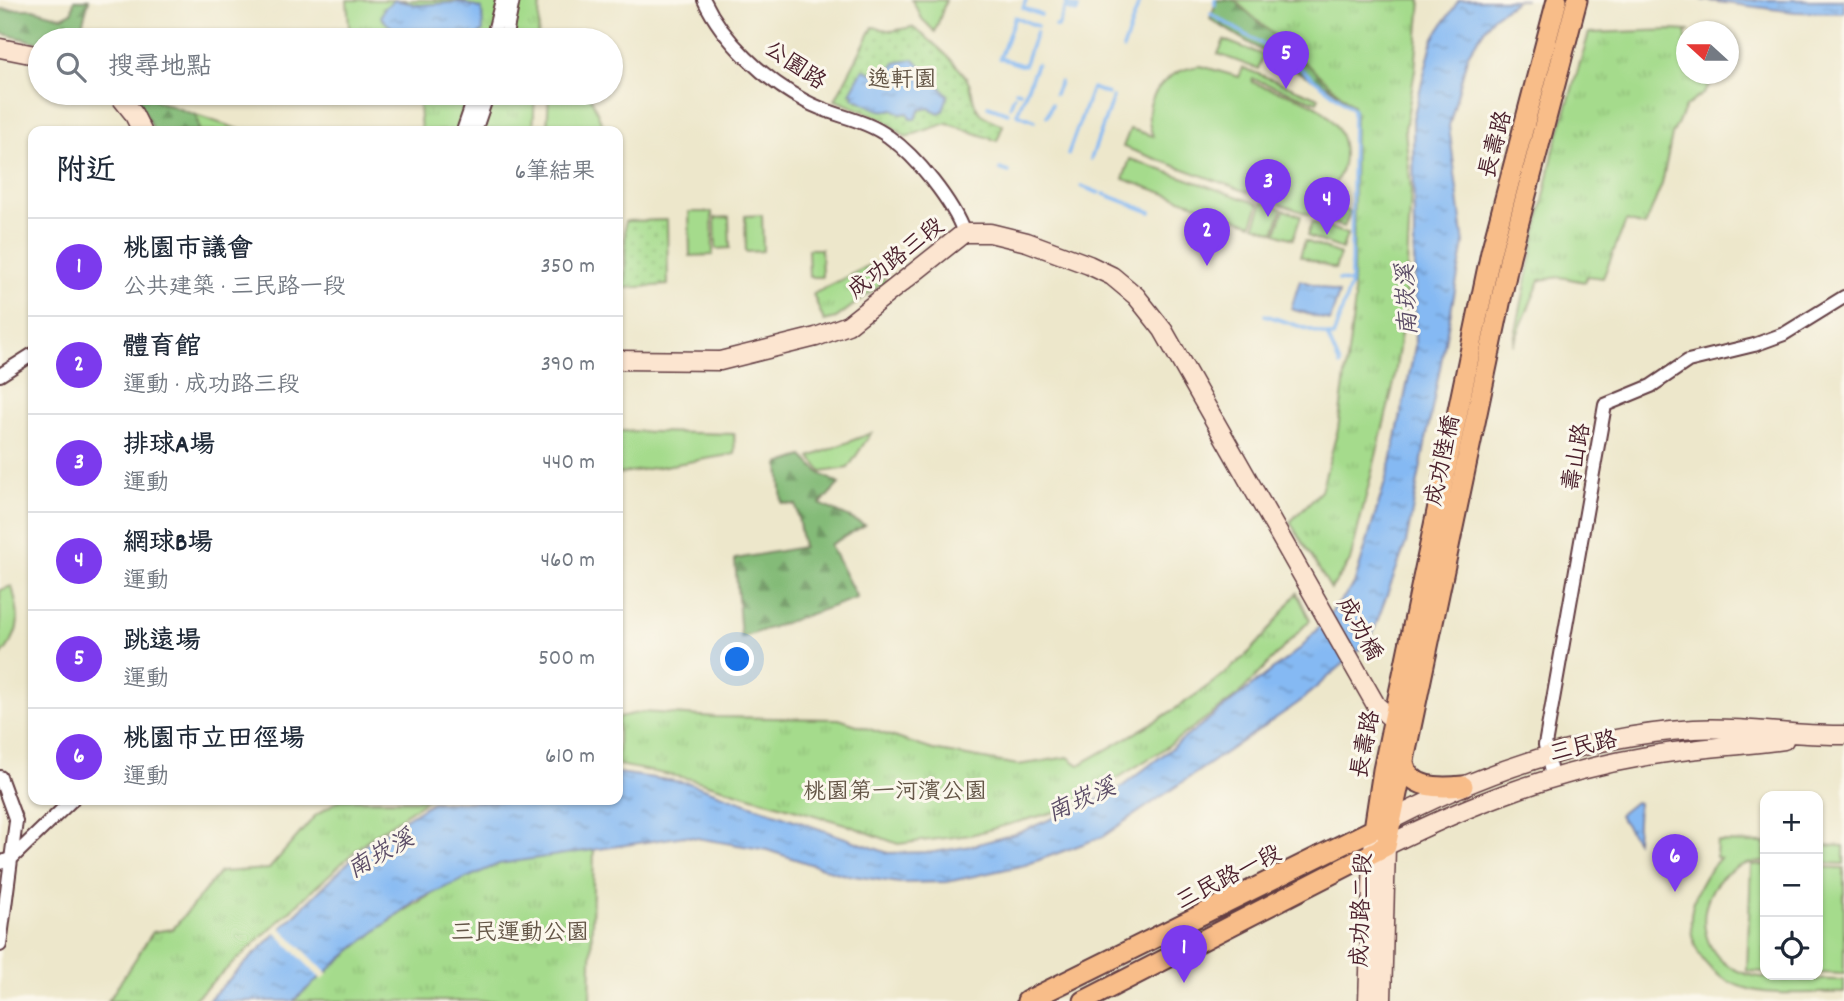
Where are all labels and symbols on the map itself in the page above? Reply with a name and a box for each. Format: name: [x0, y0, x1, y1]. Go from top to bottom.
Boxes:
north arrow: [1676, 21, 1739, 84]
pin: 5: [1263, 31, 1309, 89]
street label: 公園路: [756, 34, 832, 100]
park label: 逸軒園: [868, 65, 937, 98]
street label: 長壽路: [1473, 107, 1522, 183]
pin: 3: [1245, 159, 1291, 217]
pin: 4: [1304, 177, 1350, 235]
pin: 2: [1184, 208, 1230, 266]
street label: 成功路三段: [842, 211, 953, 308]
water label: 南崁溪: [1390, 261, 1428, 337]
street label: 成功陸橋: [1419, 412, 1470, 509]
street label: 壽山路: [1556, 421, 1601, 494]
street label: 成功橋: [1327, 592, 1389, 668]
your location: [720, 642, 754, 676]
street label: 長壽路: [1345, 708, 1390, 782]
street label: 三民路: [1546, 725, 1621, 772]
water label: 南崁溪: [1042, 771, 1124, 832]
park label: 桃園第一河濱公園: [803, 777, 987, 810]
water label: 南崁溪: [342, 822, 423, 888]
pin: 6: [1652, 834, 1698, 892]
street label: 三民路一段: [1171, 838, 1288, 920]
street label: 成功路二段: [1345, 852, 1382, 968]
park label: 三民運動公園: [451, 918, 589, 951]
pin: 1: [1161, 925, 1207, 983]

